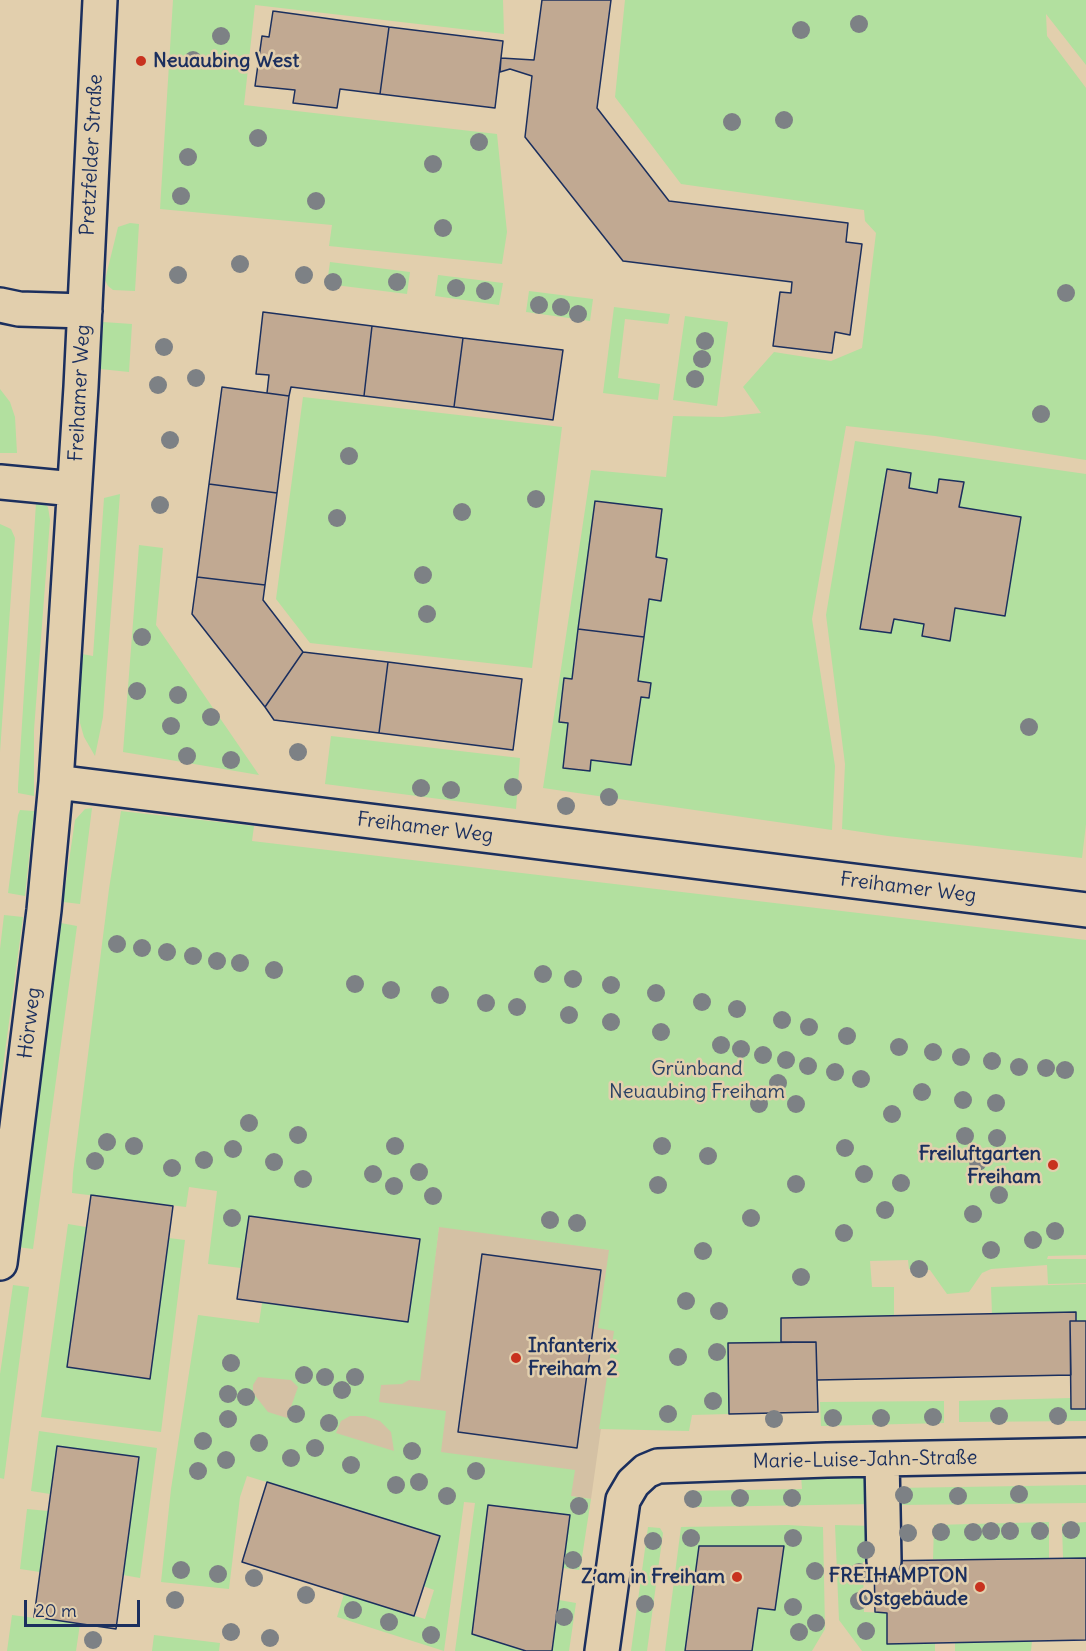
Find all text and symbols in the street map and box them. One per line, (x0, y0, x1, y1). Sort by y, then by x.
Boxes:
place label: Neuaubing West (153, 49, 299, 73)
marker: Neuaubing West (134, 54, 148, 68)
street label: Pretzfelder Straße (76, 74, 108, 236)
street label: Freihamer Weg (64, 324, 96, 462)
street label: Freihamer Weg (356, 808, 494, 848)
street label: Freihamer Weg (839, 868, 977, 908)
street label: Hörweg (14, 986, 46, 1060)
park label: Grünband Neuaubing Freiham (609, 1057, 785, 1104)
place label: Freiluftgarten Freiham (919, 1142, 1041, 1189)
marker: Freiluftgarten Freiham (1046, 1158, 1060, 1172)
place label: Infanterix Freiham 2 (528, 1334, 618, 1381)
marker: Infanterix Freiham 2 (509, 1351, 523, 1365)
street label: Marie-Luise-Jahn-Straße (752, 1446, 978, 1474)
place label: FREIHAMPTON Ostgebäude (829, 1564, 968, 1611)
place label: Z’am in Freiham (581, 1565, 725, 1589)
marker: Z’am in Freiham (730, 1570, 744, 1584)
marker: FREIHAMPTON Ostgebäude (973, 1580, 987, 1594)
scale bar (27, 1588, 142, 1626)
text: 20 m (35, 1599, 77, 1622)

